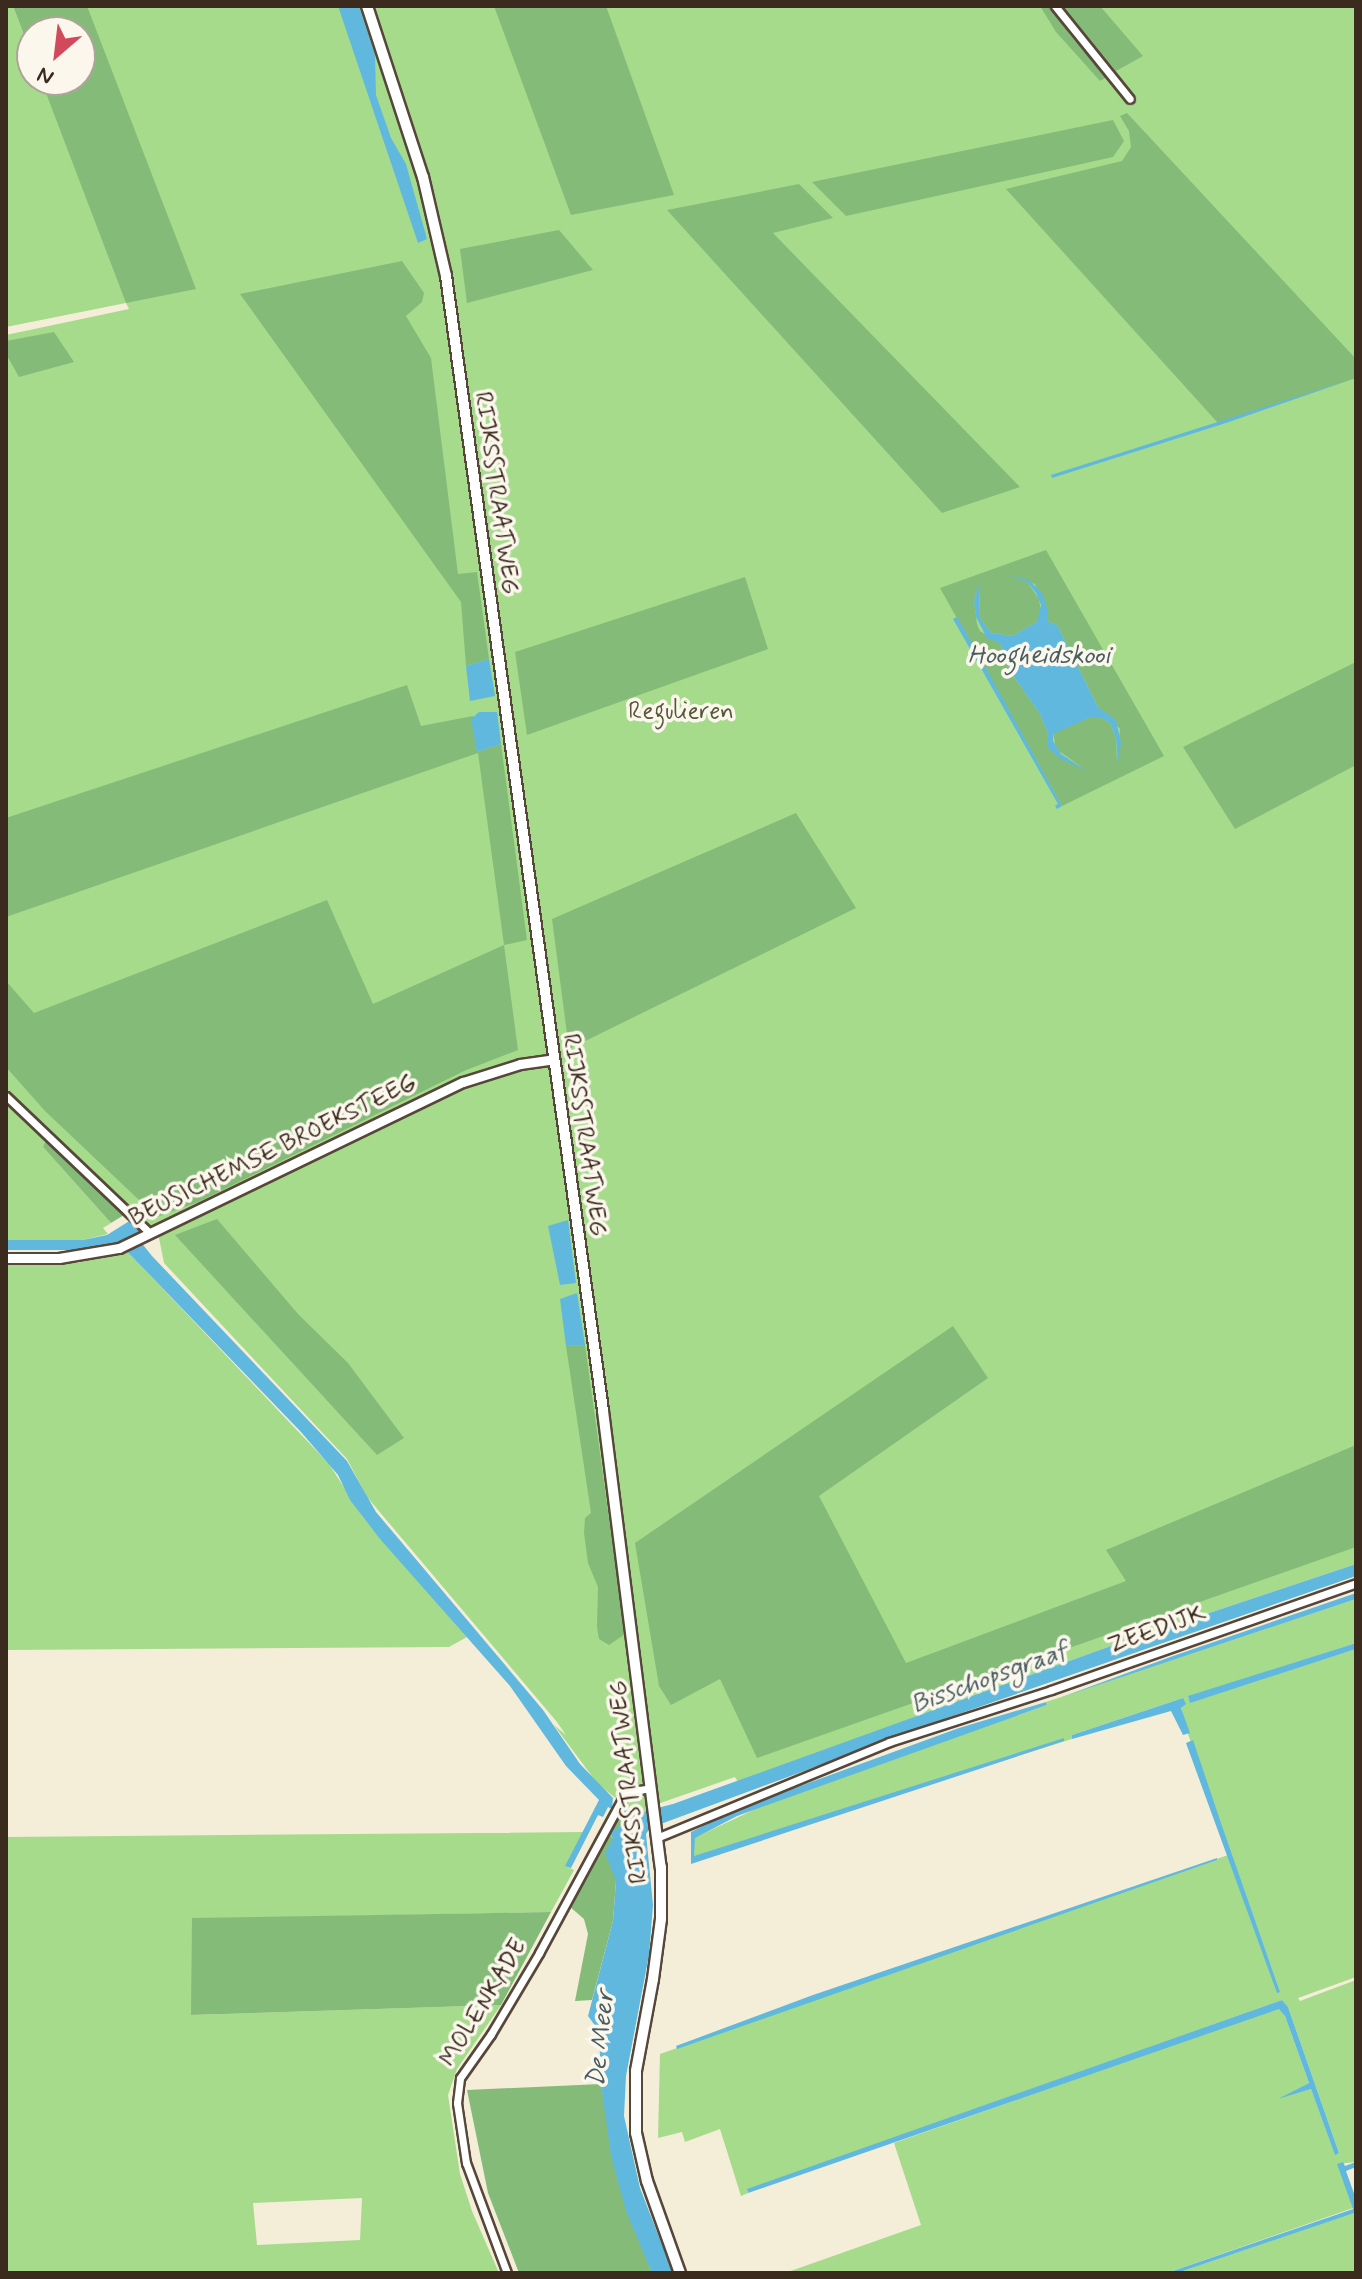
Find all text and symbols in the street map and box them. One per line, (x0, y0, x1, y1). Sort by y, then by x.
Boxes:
north arrow (16, 16, 96, 96)
text: N (33, 60, 59, 91)
street label: RIJKSSTRAATWEG (468, 390, 524, 596)
water label: Hoogheidskooi (968, 641, 1110, 673)
park label: Regulieren (628, 698, 734, 726)
street label: RIJKSSTRAATWEG (556, 1032, 612, 1238)
street label: BEUSICHEMSE BROEKSTEEG (124, 1068, 422, 1234)
street label: ZEEDIJK (1104, 1599, 1210, 1661)
water label: Bisschopsgraaf (907, 1636, 1073, 1722)
street label: RIJKSSTRAATWEG (604, 1679, 654, 1885)
street label: MOLENKADE (434, 1934, 534, 2072)
water label: De Meer (582, 1990, 622, 2088)

